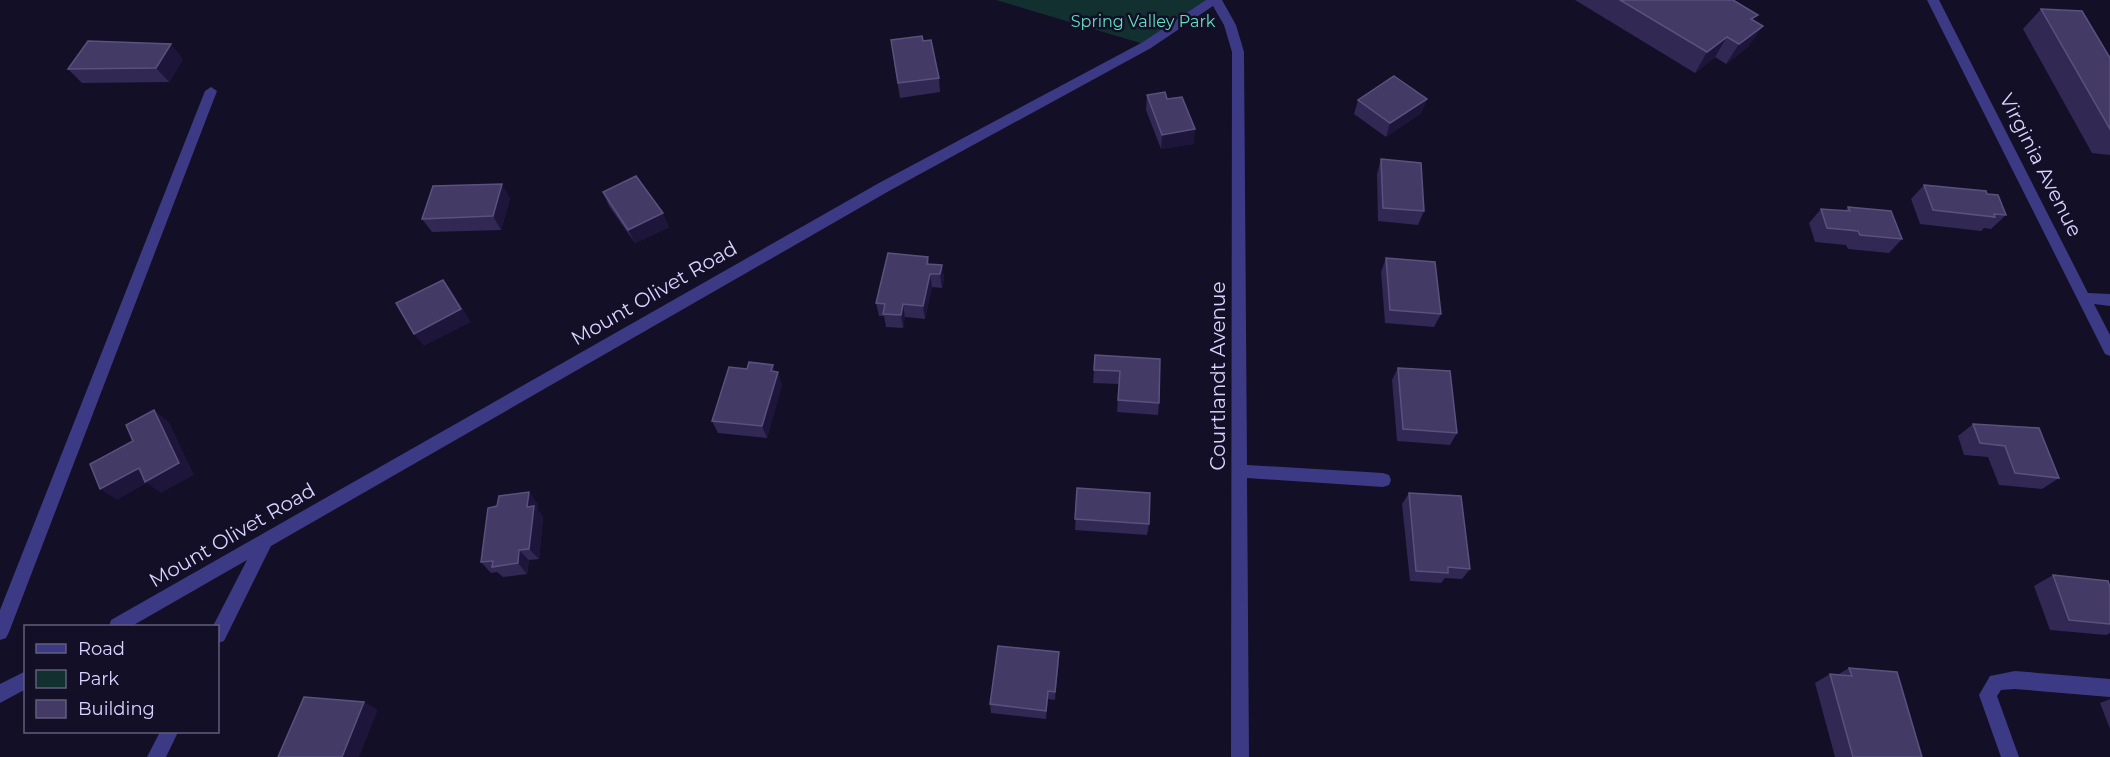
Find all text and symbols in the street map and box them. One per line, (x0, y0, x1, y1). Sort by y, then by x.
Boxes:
park label: Spring Valley Park (1071, 12, 1216, 31)
street label: Virginia Avenue (1995, 89, 2087, 241)
street label: Mount Olivet Road (567, 236, 741, 350)
street label: Courtlandt Avenue (1206, 281, 1230, 471)
street label: Mount Olivet Road (145, 478, 319, 592)
legend (24, 625, 219, 733)
text: Road (78, 638, 125, 660)
text: Park (78, 668, 119, 690)
text: Building (78, 698, 155, 720)

